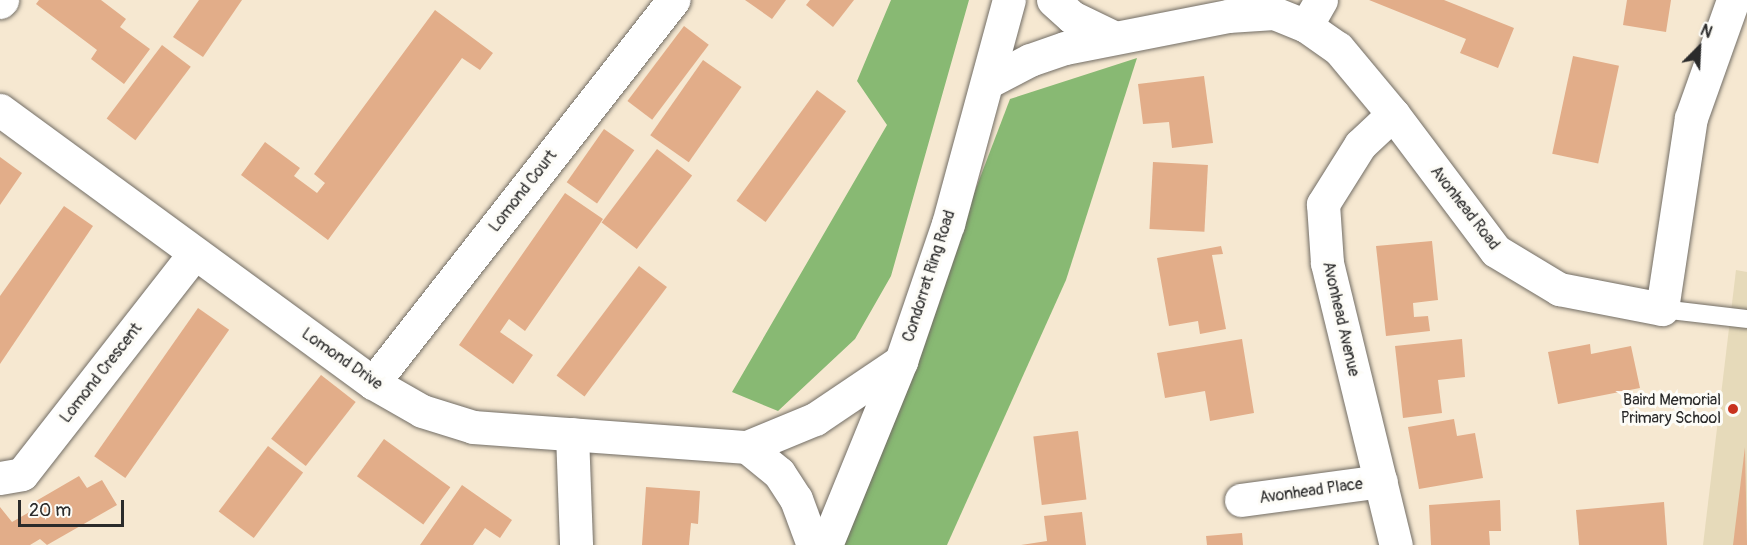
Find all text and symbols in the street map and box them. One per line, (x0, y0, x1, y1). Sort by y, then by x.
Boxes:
north arrow (1669, 18, 1729, 78)
text: N (1697, 20, 1715, 43)
street label: Lomond Court (485, 146, 561, 236)
street label: Avonhead Road (1426, 162, 1504, 254)
street label: Condorrat Ring Road (899, 208, 959, 344)
street label: Avonhead Avenue (1318, 260, 1364, 378)
street label: Lomond Crescent (56, 319, 146, 427)
street label: Lomond Drive (298, 324, 386, 394)
place label: Baird Memorial Primary School (1621, 390, 1721, 428)
marker: Baird Memorial Primary School (1726, 402, 1740, 416)
street label: Avonhead Place (1258, 474, 1364, 508)
scale bar (21, 488, 128, 526)
text: 20 m (29, 499, 71, 522)

